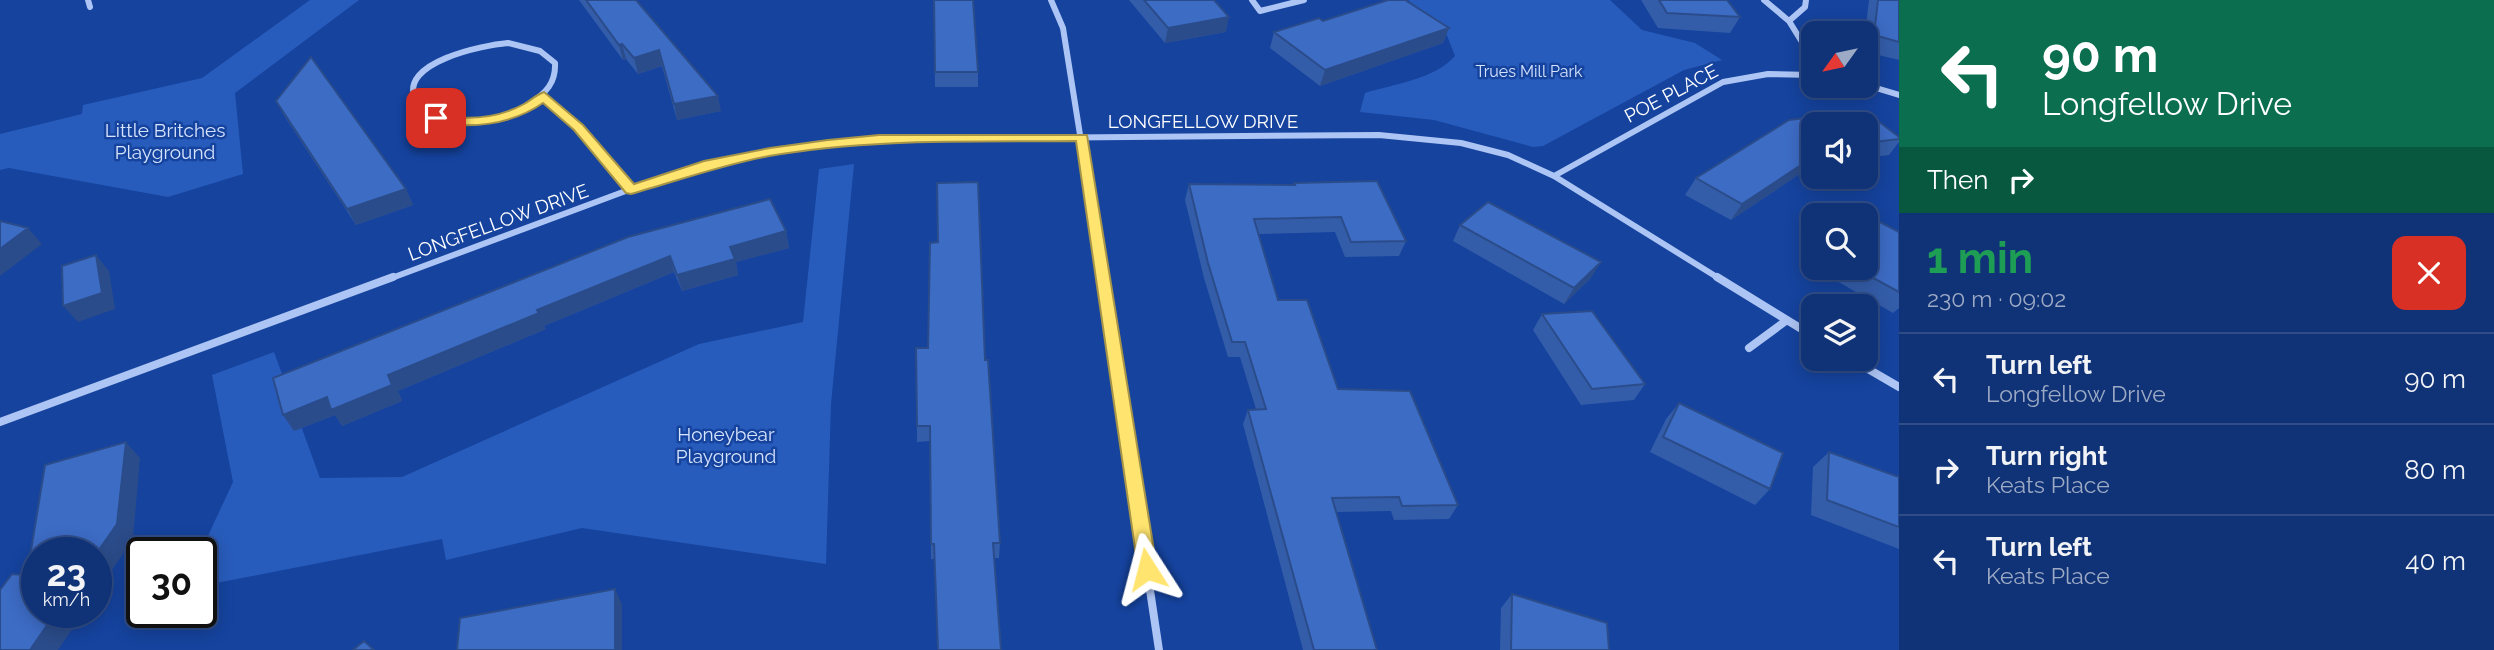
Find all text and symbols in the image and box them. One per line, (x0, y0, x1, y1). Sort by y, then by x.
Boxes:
north arrow (1801, 21, 1878, 98)
map controls (1801, 21, 1878, 371)
text: 90 m (2042, 26, 2158, 83)
icon: left (1927, 28, 2018, 119)
street label: POE PLACE (1621, 59, 1721, 127)
park label: Trues Mill Park (1475, 62, 1583, 81)
text: Longfellow Drive (2042, 85, 2292, 122)
pin (406, 88, 466, 148)
icon: arrive (417, 99, 455, 137)
street label: LONGFELLOW DRIVE (1108, 110, 1298, 132)
button: sound (1801, 112, 1878, 189)
park label: Little Britches Playground (105, 119, 225, 163)
icon: right (2002, 161, 2040, 199)
text: Then (1927, 165, 1988, 195)
street label: LONGFELLOW DRIVE (405, 179, 591, 265)
button: search (1801, 203, 1878, 280)
text: 1 min (1927, 234, 2033, 283)
button: close (2392, 236, 2466, 310)
text: 230 m · 09:02 (1927, 285, 2066, 312)
button: layers (1801, 294, 1878, 371)
text: Turn left (1986, 350, 2092, 380)
icon: left (1927, 360, 1965, 398)
text: 90 m (2404, 364, 2466, 394)
text: Longfellow Drive (1986, 380, 2166, 407)
park label: Honeybear Playground (676, 423, 776, 467)
text: Turn right (1986, 441, 2107, 471)
icon: right (1927, 451, 1965, 489)
text: 80 m (2404, 455, 2466, 485)
text: Keats Place (1986, 471, 2110, 498)
position arrow (1110, 532, 1184, 606)
text: Turn left (1986, 532, 2092, 562)
speed limit sign: 30 (126, 537, 217, 628)
icon: left (1927, 542, 1965, 580)
text: 40 m (2405, 546, 2466, 576)
text: 23 (47, 553, 86, 594)
text: Keats Place (1986, 562, 2110, 589)
text: km/h (43, 589, 90, 610)

